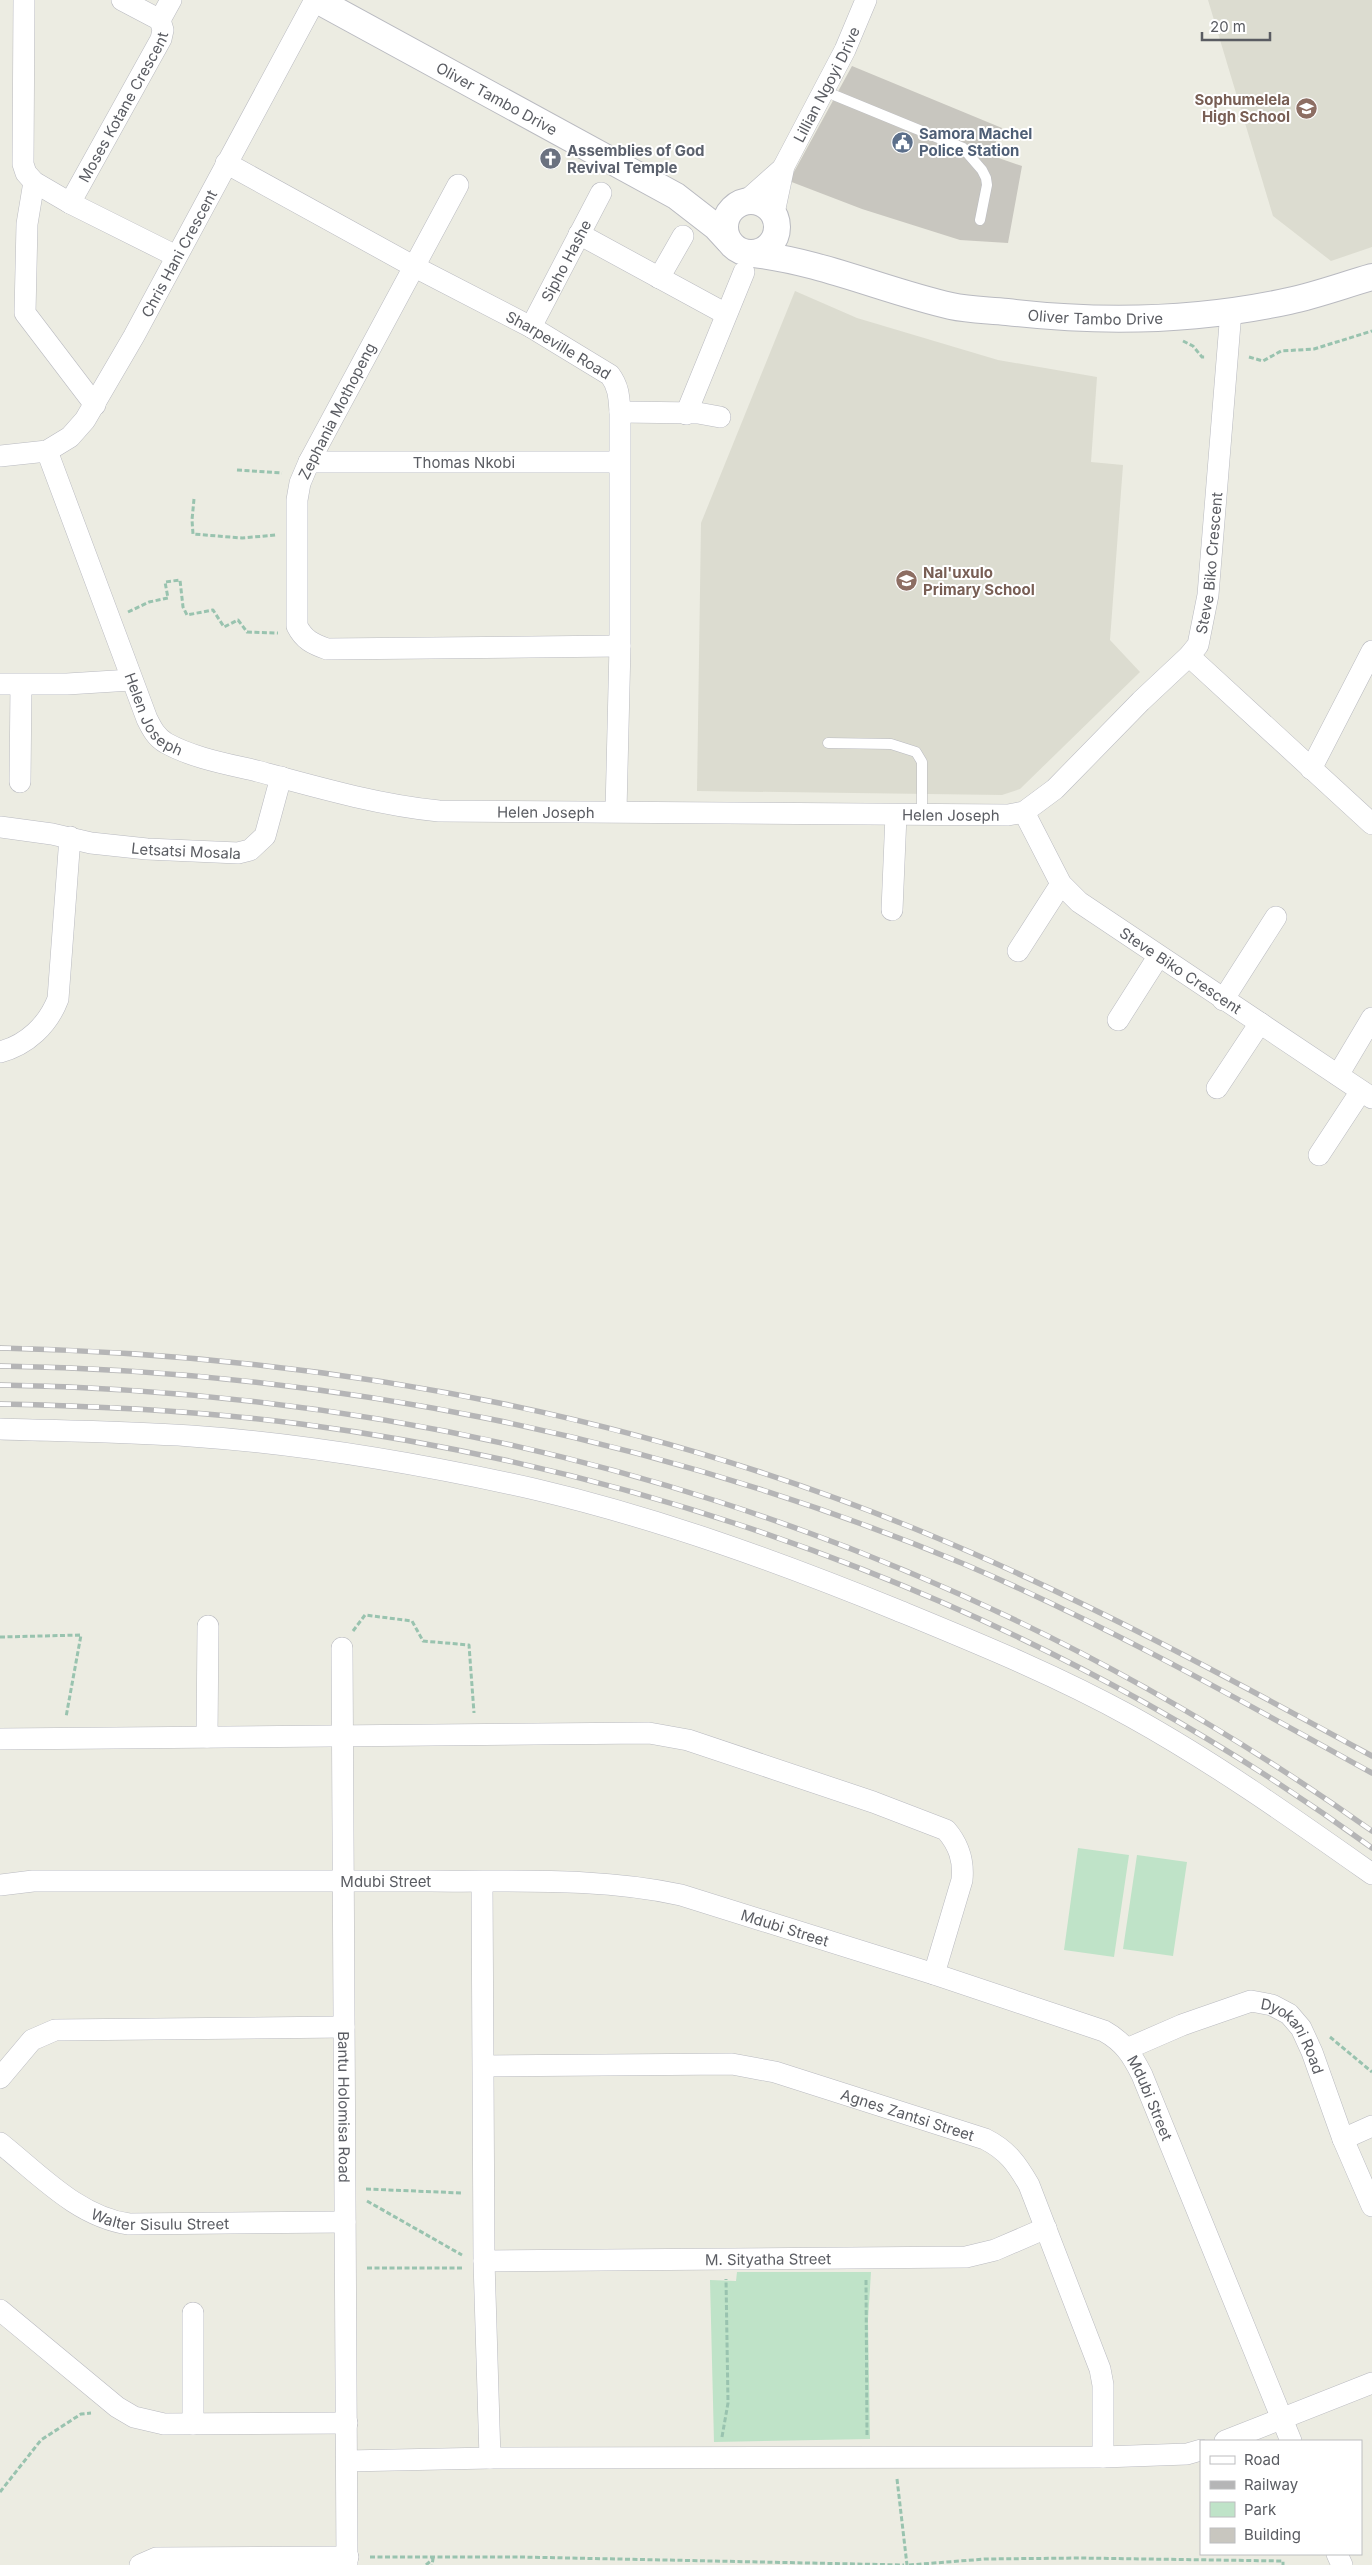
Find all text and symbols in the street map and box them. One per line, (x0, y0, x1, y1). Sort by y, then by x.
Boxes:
scale bar (1202, 10, 1270, 42)
text: 20 m (1210, 17, 1246, 36)
street label: Lillian Ngoyi Drive (789, 24, 863, 145)
street label: Moses Kotane Crescent (74, 30, 172, 185)
street label: Oliver Tambo Drive (433, 57, 561, 139)
place label: Sophumelela High School (1194, 90, 1290, 126)
school or university icon: Sophumelela High School (1294, 96, 1318, 120)
place label: Samora Machel Police Station (919, 124, 1032, 160)
public building icon: Samora Machel Police Station (891, 130, 915, 154)
place label: Assemblies of God Revival Temple (567, 141, 705, 177)
church icon: Assemblies of God Revival Temple (539, 147, 563, 171)
street label: Chris Hani Crescent (136, 186, 221, 320)
street label: Sipho Hashe (537, 216, 595, 305)
street label: Oliver Tambo Drive (1027, 305, 1164, 328)
street label: Sharpeville Road (503, 306, 615, 383)
street label: Zephania Mothopeng (294, 339, 380, 483)
street label: Thomas Nkobi (413, 453, 515, 472)
street label: Steve Biko Crescent (1191, 491, 1226, 636)
place label: Nal'uxulo Primary School (923, 563, 1035, 599)
school or university icon: Nal'uxulo Primary School (895, 569, 919, 593)
street label: Helen Joseph (121, 670, 186, 759)
street label: Helen Joseph (497, 802, 595, 822)
street label: Helen Joseph (902, 805, 1000, 824)
street label: Letsatsi Mosala (130, 838, 241, 863)
street label: Steve Biko Crescent (1116, 923, 1246, 1018)
street label: Mdubi Street (340, 1872, 431, 1891)
street label: Mdubi Street (739, 1905, 831, 1950)
street label: Dyokani Road (1259, 1994, 1329, 2076)
street label: Bantu Holomisa Road (335, 2031, 354, 2183)
street label: Mdubi Street (1124, 2052, 1177, 2143)
street label: Agnes Zantsi Street (839, 2084, 977, 2145)
street label: Walter Sisulu Street (88, 2204, 229, 2234)
street label: M. Sityatha Street (705, 2249, 831, 2269)
legend (1200, 2440, 1362, 2555)
text: Road (1244, 2450, 1280, 2469)
text: Railway (1244, 2475, 1299, 2494)
text: Park (1244, 2500, 1277, 2519)
text: Building (1244, 2525, 1301, 2544)

